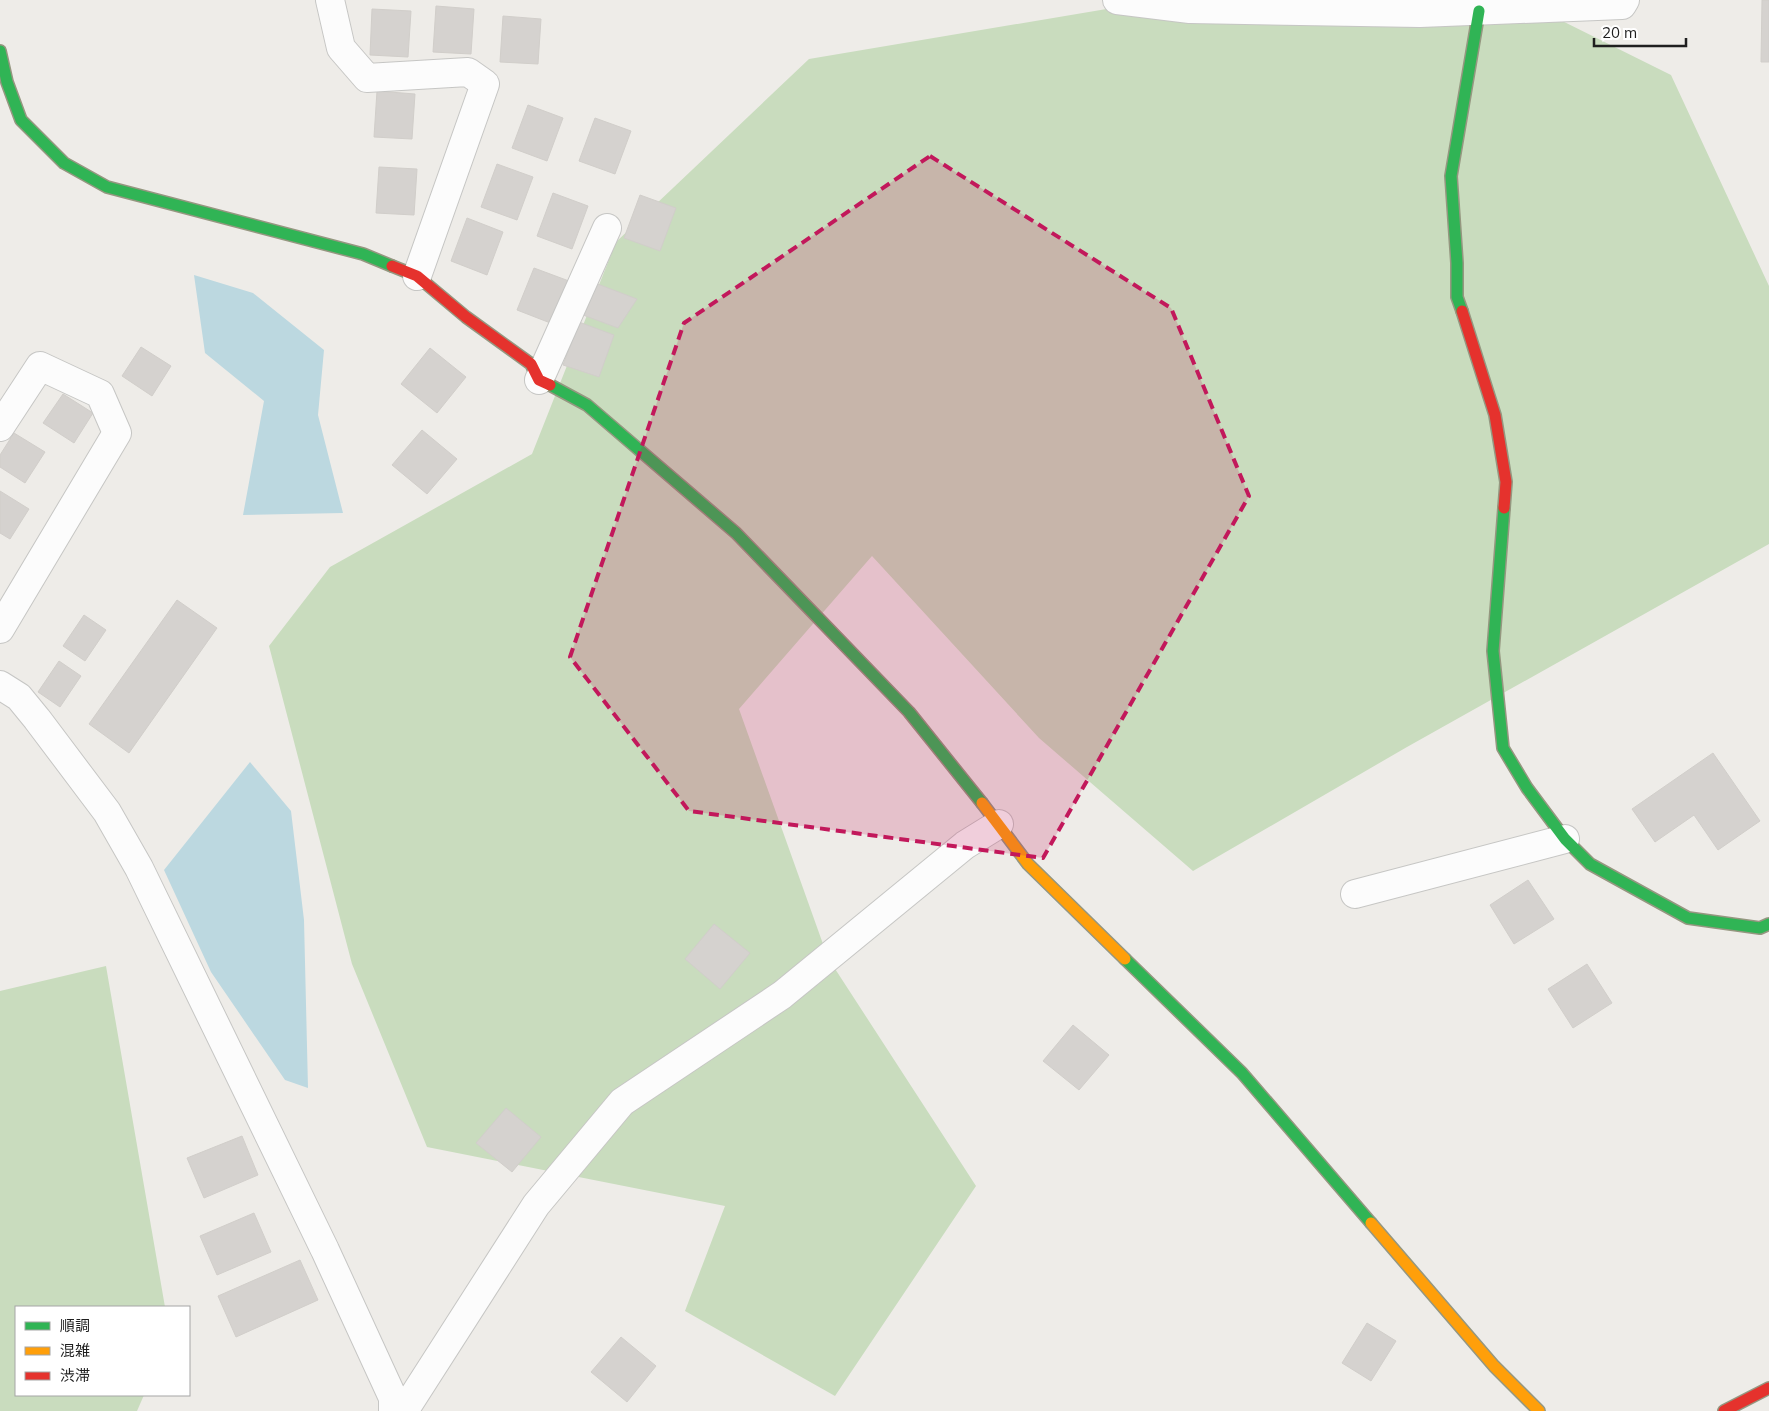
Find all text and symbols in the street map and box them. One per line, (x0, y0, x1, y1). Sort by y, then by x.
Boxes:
scale bar (1594, 15, 1686, 47)
text: 20 m (1602, 23, 1637, 42)
legend (15, 1306, 190, 1396)
text: 順調 (60, 1316, 90, 1335)
text: 混雑 (60, 1341, 90, 1360)
text: 渋滞 (60, 1366, 90, 1385)

